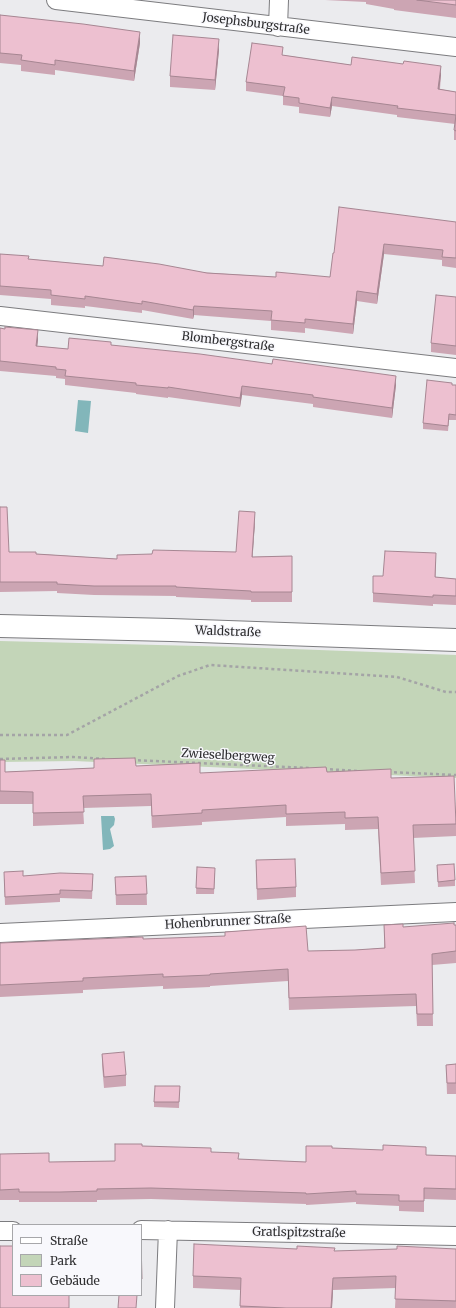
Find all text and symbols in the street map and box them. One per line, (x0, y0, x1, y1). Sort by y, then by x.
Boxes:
street label: Josephsburgstraße (202, 10, 310, 38)
street label: Blombergstraße (181, 329, 275, 355)
street label: Waldstraße (195, 624, 261, 640)
street label: Zwieselbergweg (181, 746, 275, 766)
street label: Hohenbrunner Straße (164, 912, 292, 932)
legend (12, 1224, 142, 1296)
street label: Gratlspitzstraße (252, 1225, 346, 1241)
text: Straße (50, 1233, 88, 1248)
text: Park (50, 1253, 77, 1268)
text: Gebäude (50, 1273, 100, 1288)

